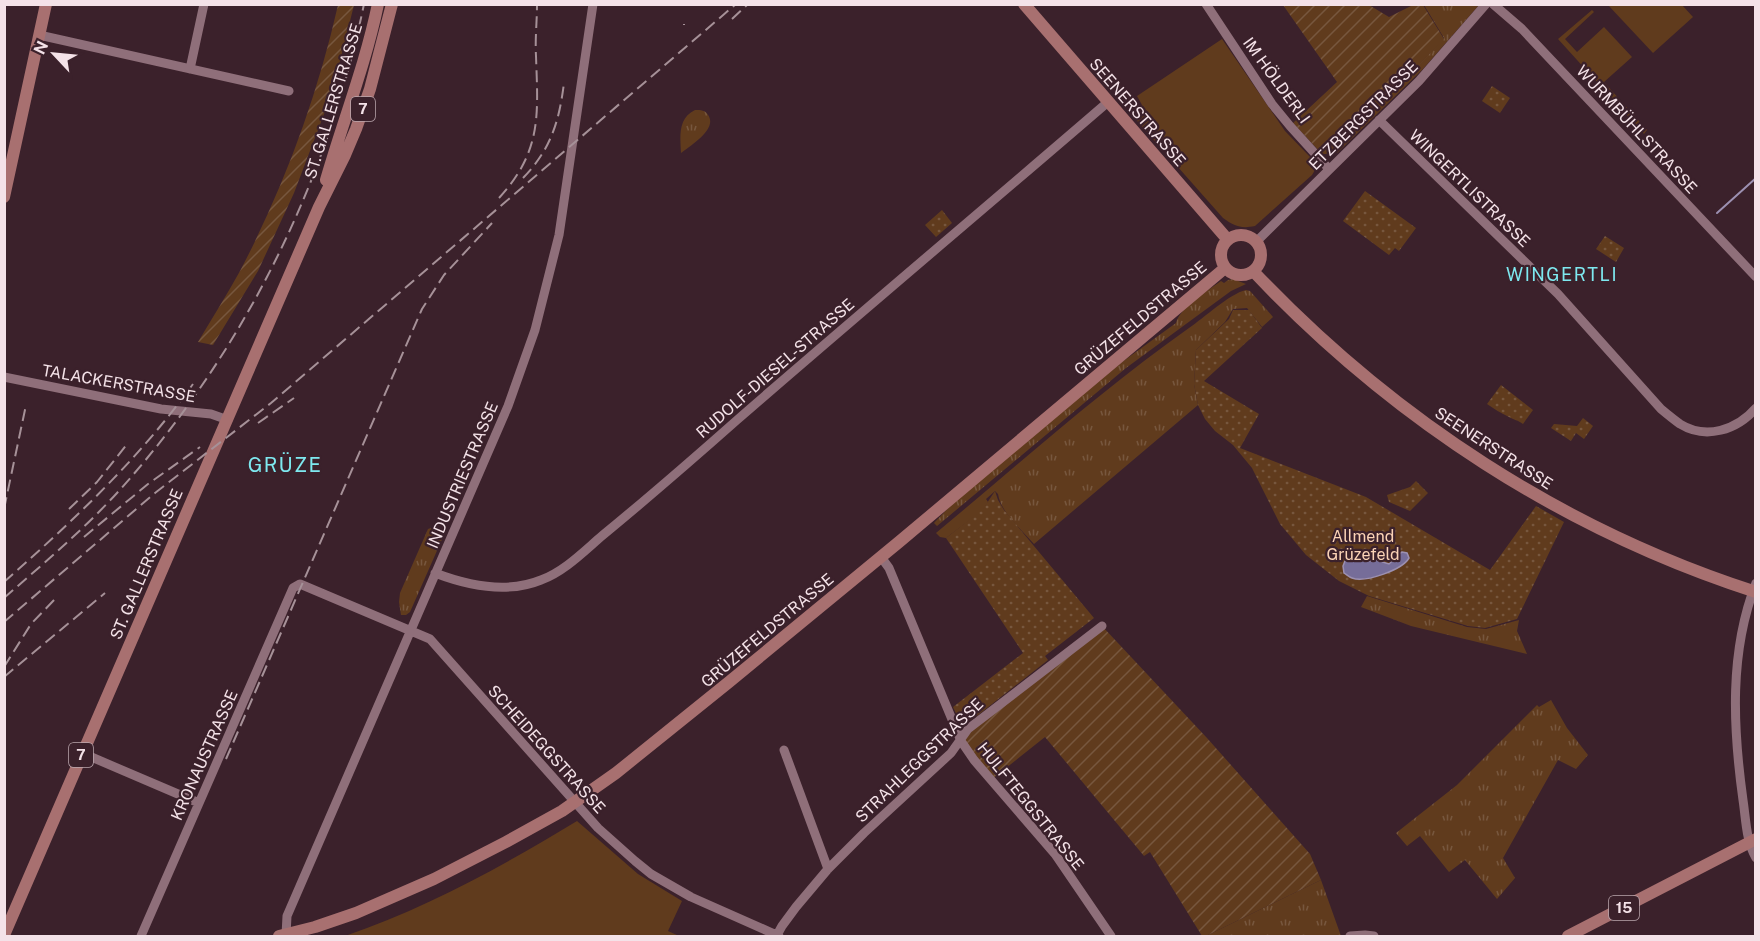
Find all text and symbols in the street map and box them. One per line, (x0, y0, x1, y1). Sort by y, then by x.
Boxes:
street label: ST. GALLERSTRASSE (301, 21, 366, 181)
north arrow (24, 24, 84, 84)
street label: IM HÖLDERLI (1239, 33, 1315, 127)
text: N (30, 38, 52, 57)
street label: SEENERSTRASSE (1086, 55, 1190, 170)
street label: ETZBERGSTRASSE (1305, 57, 1422, 174)
street label: WURMBÜHLSTRASSE (1572, 61, 1702, 197)
road number: 7 (351, 97, 375, 121)
street label: WINGERTLISTRASSE (1405, 126, 1534, 251)
street label: GRÜZEFELDSTRASSE (1070, 257, 1210, 379)
district label: WINGERTLI (1506, 264, 1618, 285)
street label: RUDOLF-DIESEL-STRASSE (692, 295, 858, 442)
street label: TALACKERSTRASSE (41, 361, 197, 406)
street label: INDUSTRIESTRASSE (423, 399, 502, 551)
street label: SEENERSTRASSE (1431, 403, 1556, 494)
district label: GRÜZE (248, 452, 322, 477)
street label: ST. GALLERSTRASSE (106, 486, 187, 642)
park label: Allmend Grüzefeld (1327, 527, 1399, 564)
street label: GRÜZEFELDSTRASSE (697, 569, 837, 691)
street label: SCHEIDEGGSTRASSE (484, 681, 609, 817)
street label: KRONAUSTRASSE (167, 687, 242, 823)
street label: STRAHLEGGSTRASSE (851, 694, 987, 826)
street label: HULFTEGGSTRASSE (973, 739, 1088, 874)
road number: 7 (69, 743, 93, 767)
road number: 15 (1609, 896, 1639, 920)

